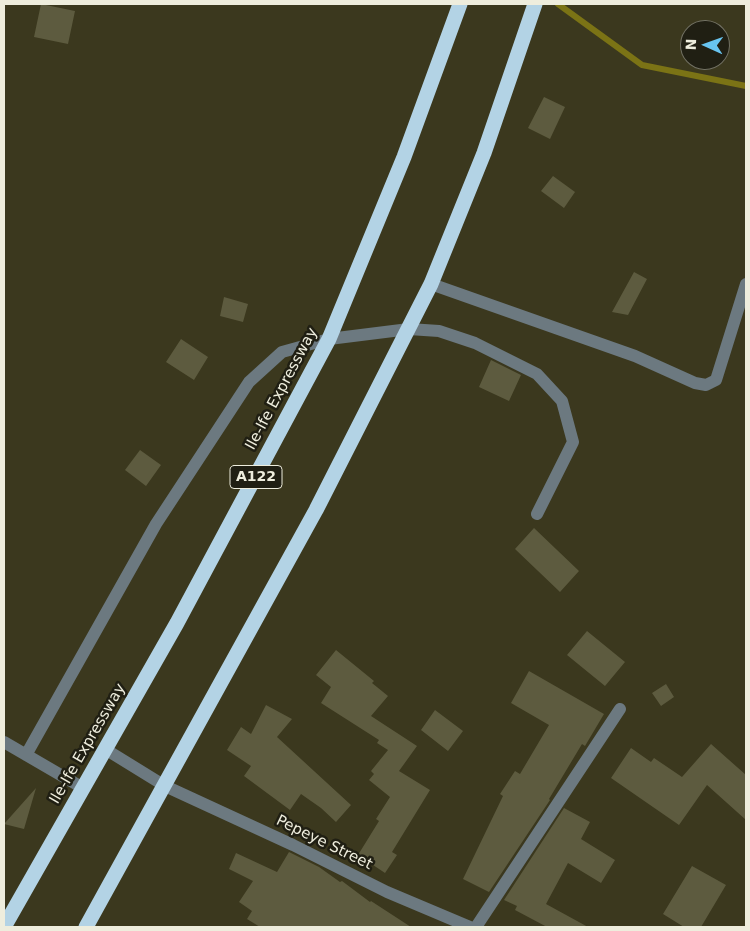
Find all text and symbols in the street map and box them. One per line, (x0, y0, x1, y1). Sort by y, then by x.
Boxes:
north arrow (680, 20, 730, 70)
text: N (683, 38, 699, 51)
street label: Ile-Ife Expressway (242, 325, 322, 453)
road number: A122 (230, 466, 282, 488)
street label: Ile-Ife Expressway (46, 681, 130, 807)
street label: Pepeye Street (273, 812, 375, 874)

